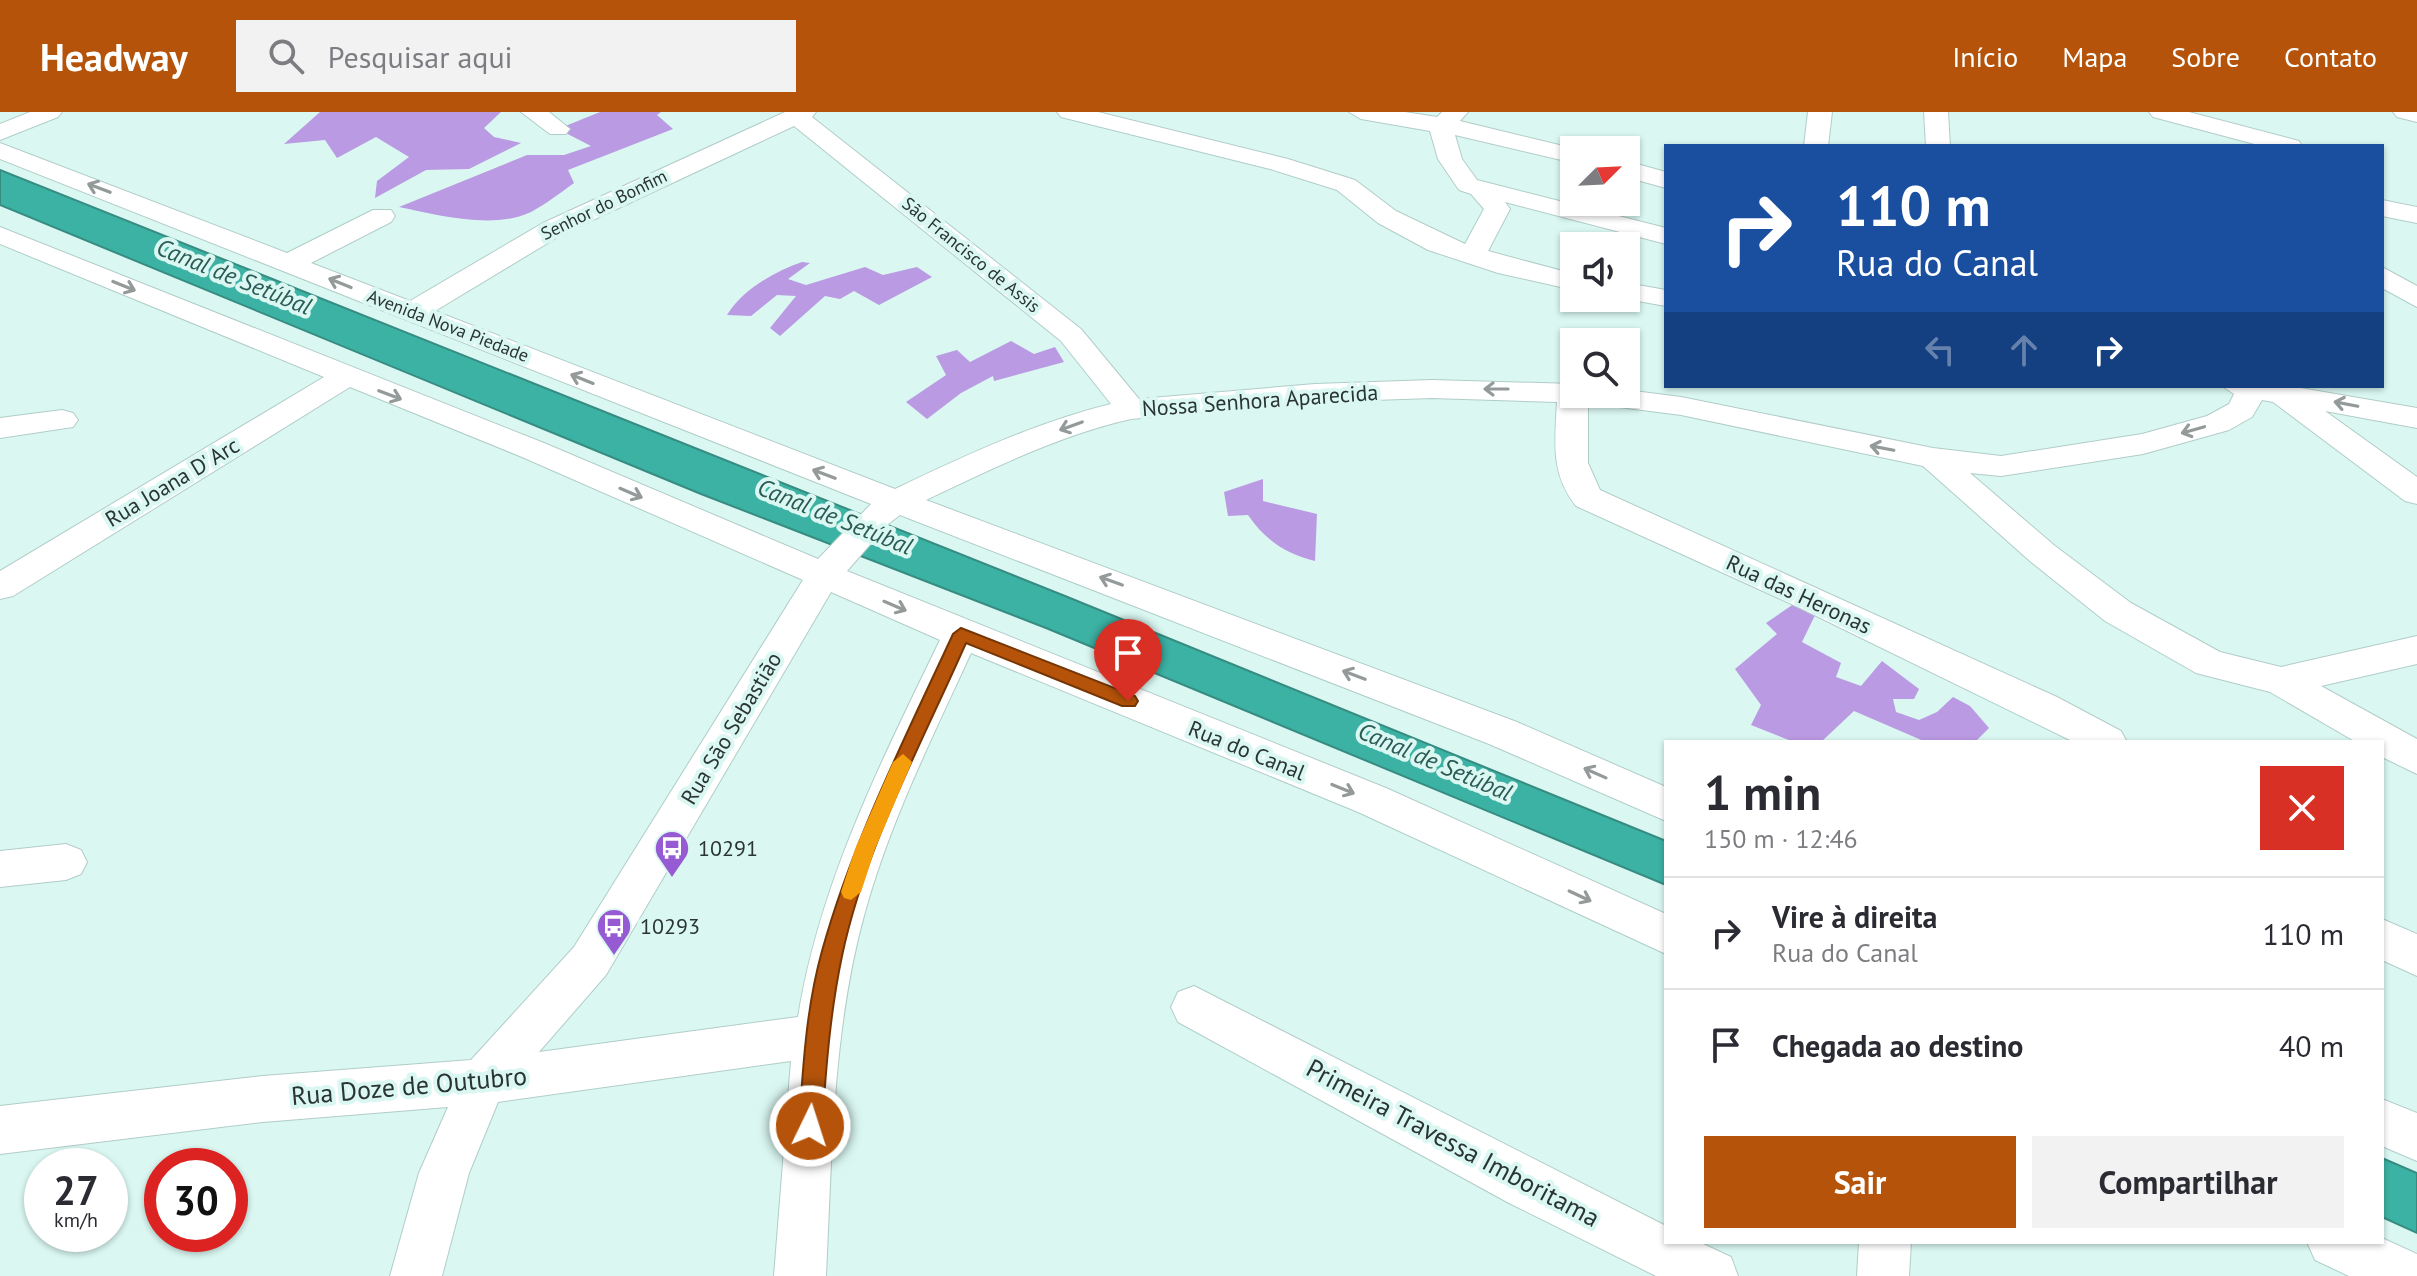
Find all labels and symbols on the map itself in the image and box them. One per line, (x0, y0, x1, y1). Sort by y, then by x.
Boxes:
north arrow (1560, 136, 1640, 216)
street label: Senhor do Bonfim (537, 164, 671, 245)
one-way arrow (87, 180, 112, 194)
street label: São Francisco de Assis (898, 192, 1045, 317)
water label: Canal de Setúbal (152, 231, 317, 322)
one-way arrow (328, 275, 353, 290)
one-way arrow (111, 279, 136, 294)
street label: Avenida Nova Piedade (364, 284, 532, 367)
one-way arrow (570, 371, 595, 385)
street label: Nossa Senhora Aparecida (1141, 378, 1379, 422)
one-way arrow (1483, 381, 1510, 397)
one-way arrow (377, 389, 402, 403)
one-way arrow (2334, 396, 2360, 411)
one-way arrow (1060, 420, 1084, 434)
one-way arrow (2180, 423, 2206, 438)
street label: Rua Joana D' Arc (100, 431, 244, 533)
one-way arrow (1869, 440, 1895, 455)
one-way arrow (812, 466, 837, 480)
water label: Canal de Setúbal (753, 471, 918, 562)
one-way arrow (618, 486, 643, 501)
street label: Rua das Heronas (1722, 548, 1876, 640)
one-way arrow (1099, 573, 1124, 587)
one-way arrow (882, 599, 907, 614)
pin (1094, 619, 1162, 701)
street label: Rua São Sebastião (675, 647, 787, 809)
one-way arrow (1342, 667, 1367, 681)
street label: Rua do Canal (1185, 714, 1310, 786)
water label: Canal de Setúbal (1353, 715, 1517, 808)
one-way arrow (1583, 765, 1607, 780)
one-way arrow (1330, 782, 1355, 797)
bus stop icon: 10291 (653, 829, 691, 879)
place label: 10291 (698, 834, 758, 862)
one-way arrow (1568, 889, 1592, 904)
bus stop icon: 10293 (595, 907, 633, 957)
place label: 10293 (640, 912, 700, 940)
street label: Primeira Travessa Imboritama (1301, 1051, 1606, 1234)
street label: Rua Doze de Outubro (290, 1059, 528, 1112)
position arrow (768, 1084, 852, 1168)
speed limit sign: 30 (144, 1148, 248, 1252)

